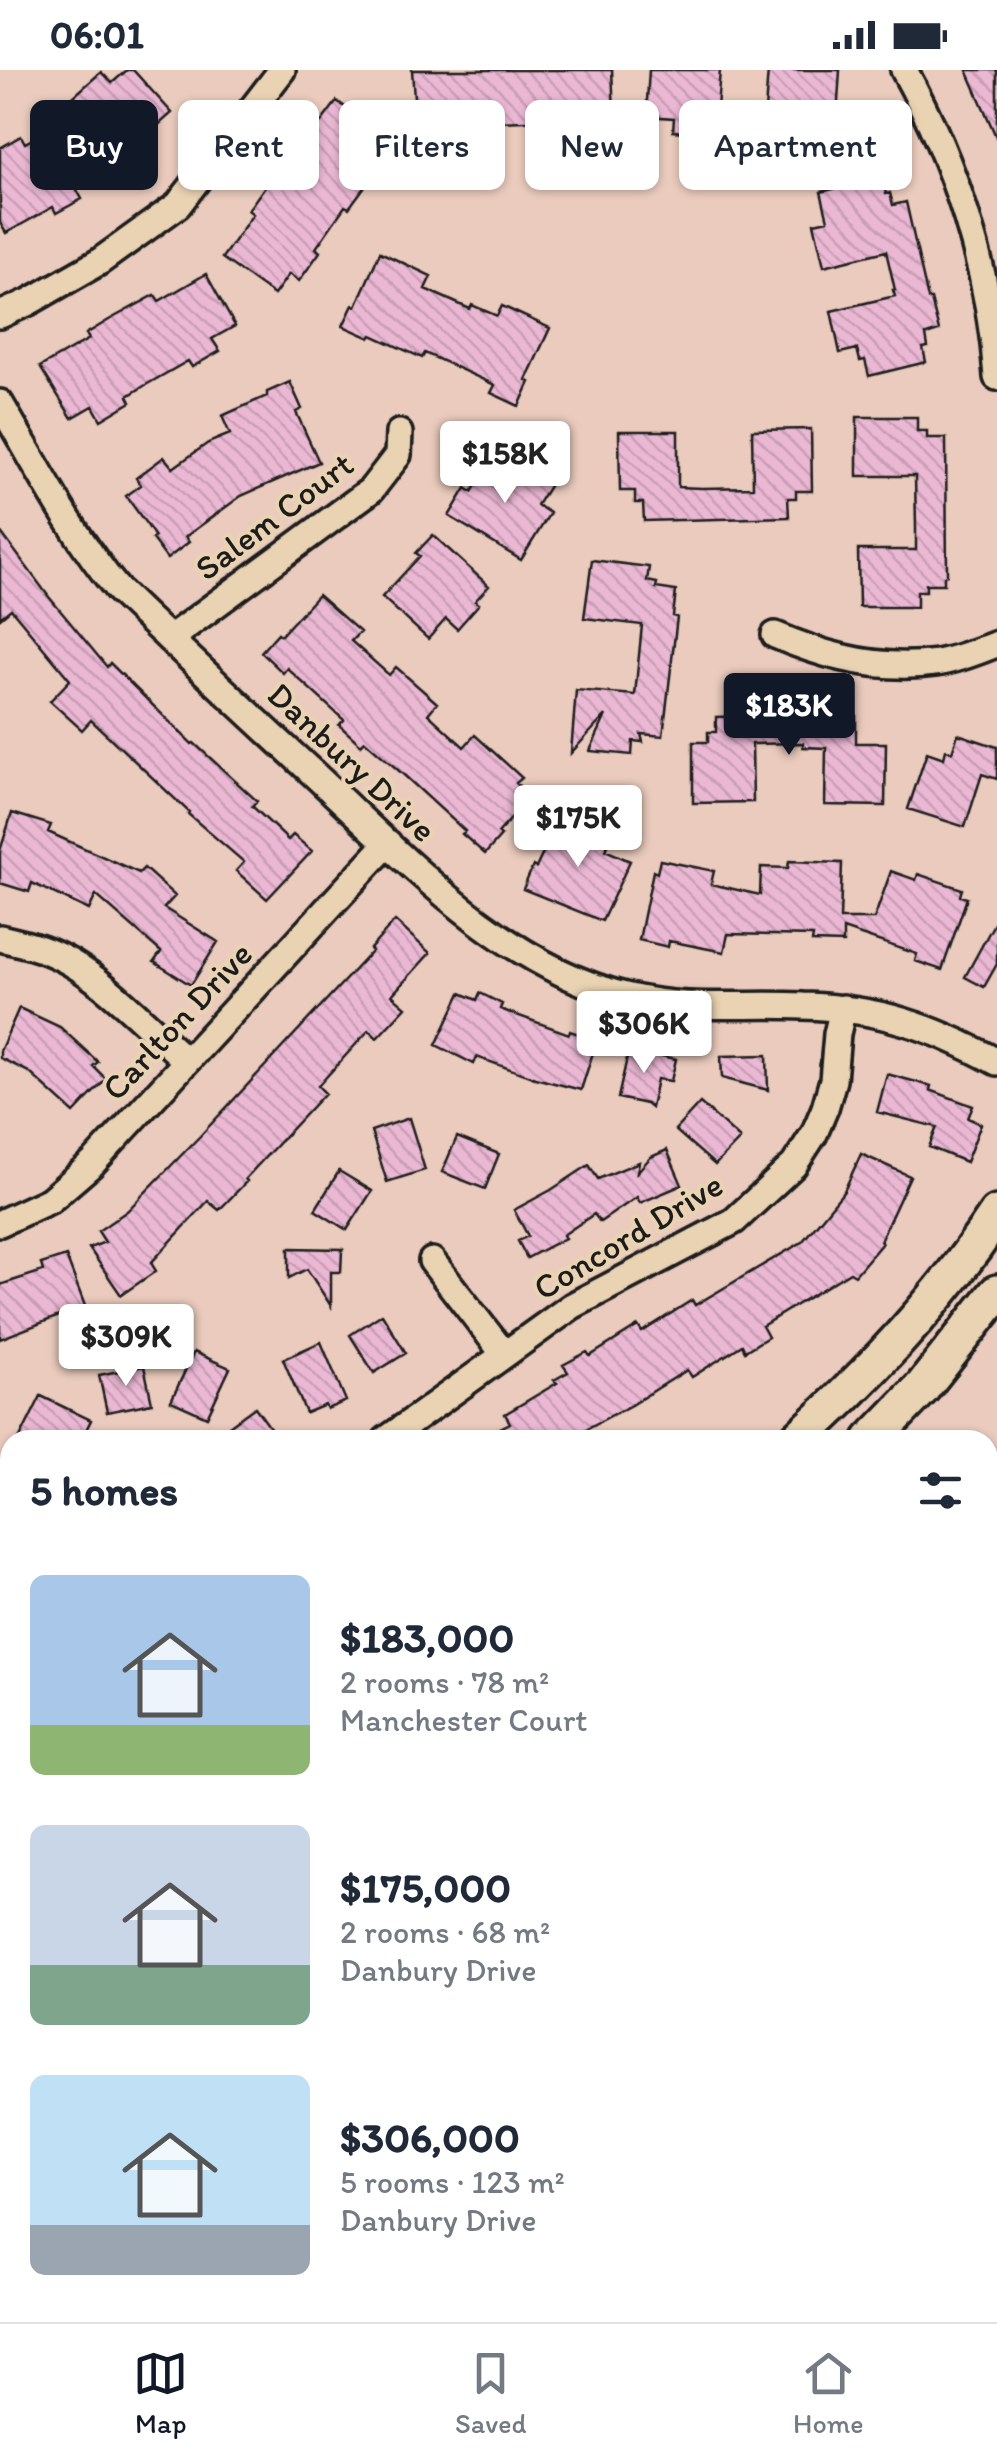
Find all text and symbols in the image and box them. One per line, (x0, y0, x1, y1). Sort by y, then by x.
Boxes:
text: 06:01 (50, 12, 144, 58)
chip: Buy (30, 100, 158, 190)
chip: Rent (178, 100, 319, 190)
chip: Filters (339, 100, 505, 190)
chip: New (525, 100, 659, 190)
chip: Apartment (679, 100, 912, 190)
pin: $158K (435, 421, 575, 506)
text: $158K (462, 434, 548, 472)
street label: Salem Court (187, 443, 361, 589)
street label: Danbury Drive (259, 673, 445, 851)
pin: $183K (719, 673, 859, 758)
text: $183K (746, 686, 832, 724)
pin: $175K (508, 785, 648, 870)
text: $175K (536, 798, 620, 836)
street label: Carlton Drive (93, 933, 261, 1109)
pin: $306K (574, 991, 714, 1076)
text: $306K (599, 1004, 689, 1042)
street label: Concord Drive (526, 1163, 730, 1309)
pin: $309K (56, 1304, 196, 1389)
text: $309K (81, 1317, 171, 1355)
icon: filters (913, 1463, 968, 1518)
text: 5 homes (30, 1465, 178, 1516)
text: $183,000 (340, 1612, 514, 1663)
icon: home (110, 1615, 230, 1735)
text: 2 rooms · 78 m² (340, 1663, 549, 1701)
text: Manchester Court (340, 1701, 587, 1739)
text: $175,000 (340, 1862, 511, 1913)
icon: home (110, 1865, 230, 1985)
text: 2 rooms · 68 m² (340, 1913, 550, 1951)
text: Danbury Drive (340, 1951, 536, 1989)
text: $306,000 (340, 2112, 520, 2163)
icon: home (110, 2115, 230, 2235)
text: 5 rooms · 123 m² (340, 2163, 565, 2201)
text: Danbury Drive (340, 2201, 536, 2239)
tab: Map (133, 2346, 188, 2440)
tab: Saved (455, 2346, 526, 2440)
tab: Home (793, 2346, 864, 2440)

